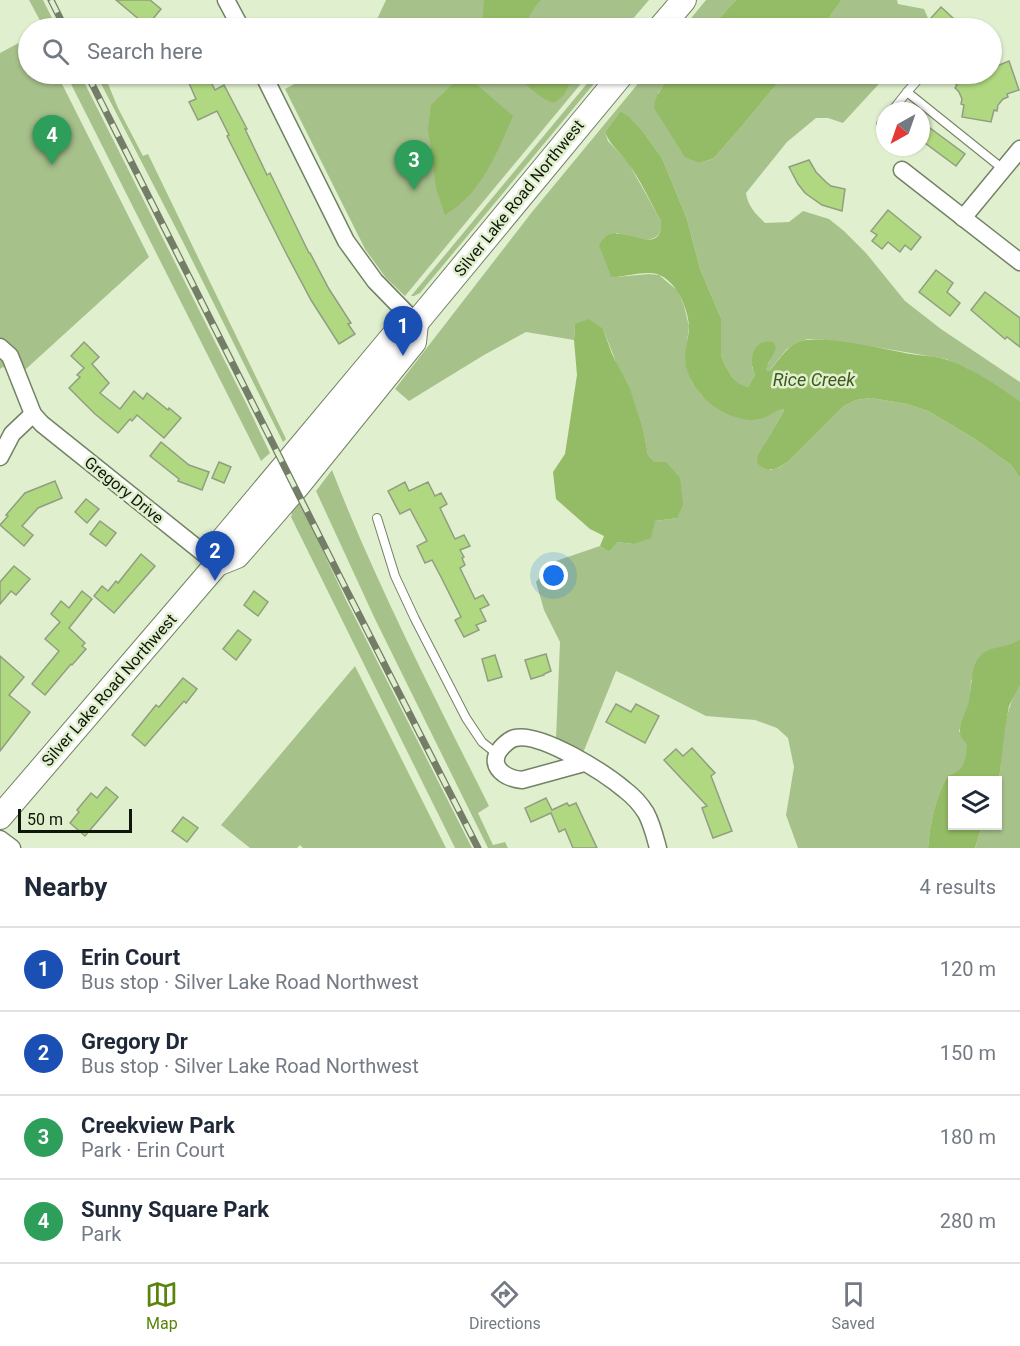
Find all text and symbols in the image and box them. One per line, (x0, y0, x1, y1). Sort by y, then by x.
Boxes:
search box (18, 18, 1002, 84)
icon: search (39, 35, 72, 68)
text: Search here (87, 39, 203, 64)
north arrow (876, 102, 930, 156)
pin: 4 (32, 116, 72, 165)
street label: Silver Lake Road Northwest (450, 116, 588, 280)
pin: 3 (394, 140, 434, 190)
pin: 1 (384, 306, 422, 356)
water label: Rice Creek (773, 369, 856, 390)
street label: Gregory Drive (81, 452, 167, 528)
pin: 2 (196, 532, 234, 581)
your location (539, 561, 568, 590)
street label: Silver Lake Road Northwest (38, 610, 180, 770)
map controls (948, 776, 1002, 830)
button: layers (948, 776, 1002, 830)
scale bar (18, 806, 132, 834)
text: 50 m (27, 810, 63, 829)
text: Nearby (24, 872, 107, 902)
text: 4 results (920, 875, 996, 899)
text: Erin Court (81, 945, 180, 970)
text: 1 (38, 957, 49, 981)
text: 120 m (940, 957, 996, 981)
text: Bus stop · Silver Lake Road Northwest (81, 970, 419, 994)
text: Gregory Dr (81, 1029, 188, 1054)
text: 2 (38, 1041, 49, 1065)
text: 150 m (940, 1041, 996, 1065)
text: Bus stop · Silver Lake Road Northwest (81, 1054, 419, 1078)
text: Creekview Park (81, 1113, 235, 1138)
text: 3 (38, 1125, 49, 1149)
text: 180 m (940, 1125, 996, 1149)
text: Park · Erin Court (81, 1138, 225, 1162)
text: Sunny Square Park (81, 1197, 269, 1222)
text: 4 (38, 1209, 49, 1233)
text: 280 m (940, 1209, 996, 1233)
text: Park (81, 1222, 121, 1246)
tab: Map (145, 1278, 178, 1333)
tab: Directions (469, 1278, 541, 1333)
tab: Saved (831, 1278, 875, 1333)

